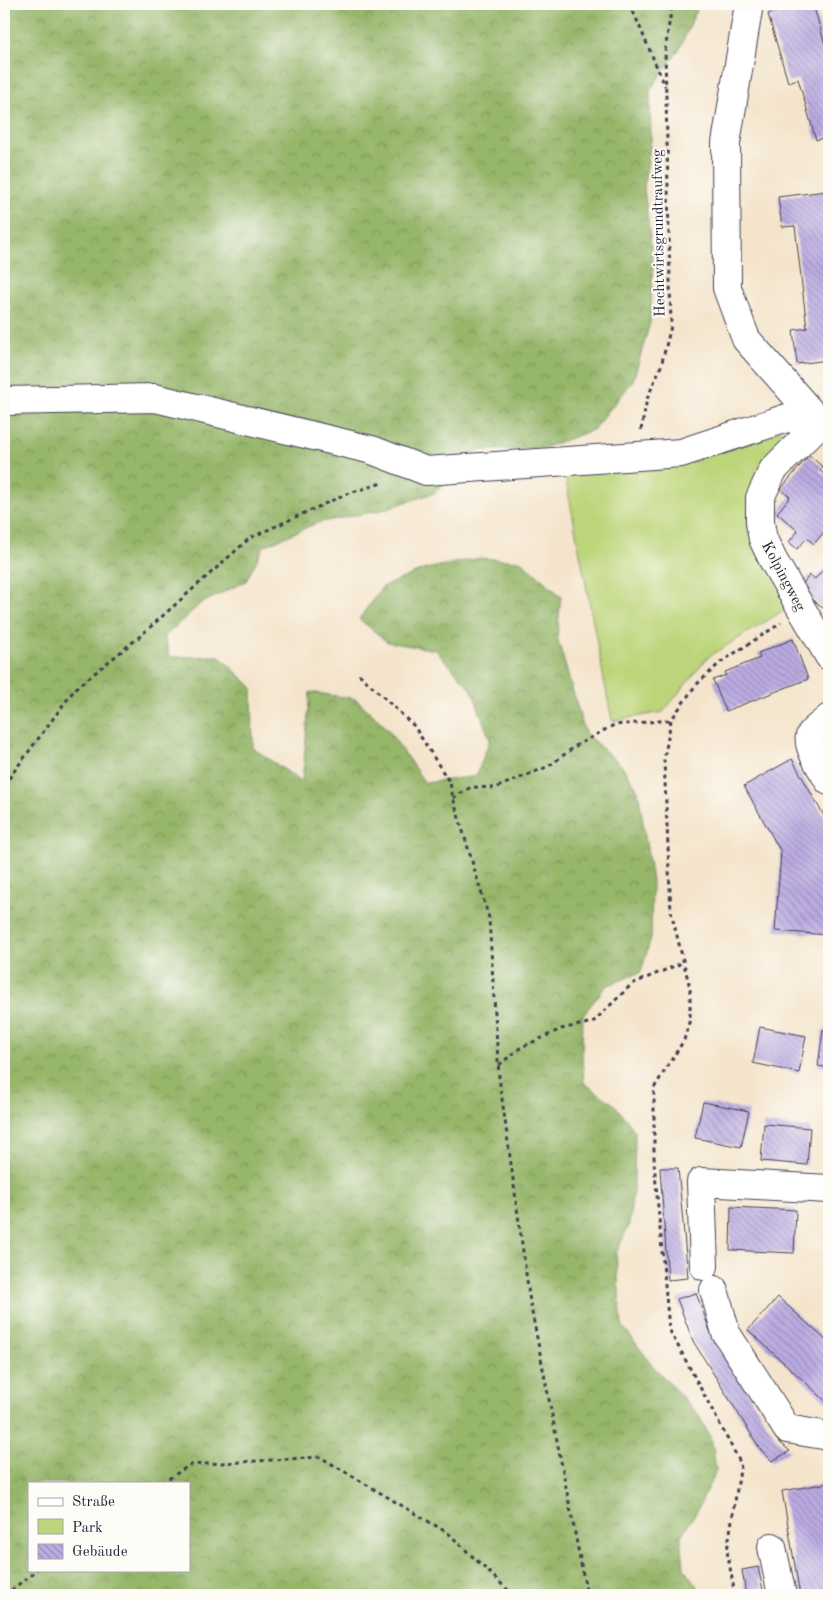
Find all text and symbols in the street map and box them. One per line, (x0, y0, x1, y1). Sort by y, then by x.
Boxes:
street label: Hechtwirtsgrundtraufweg (651, 149, 668, 317)
street label: Kolpingweg (758, 539, 807, 614)
legend (28, 1482, 190, 1572)
text: Straße (72, 1495, 115, 1510)
text: Park (72, 1521, 103, 1536)
text: Gebäude (72, 1545, 128, 1560)

